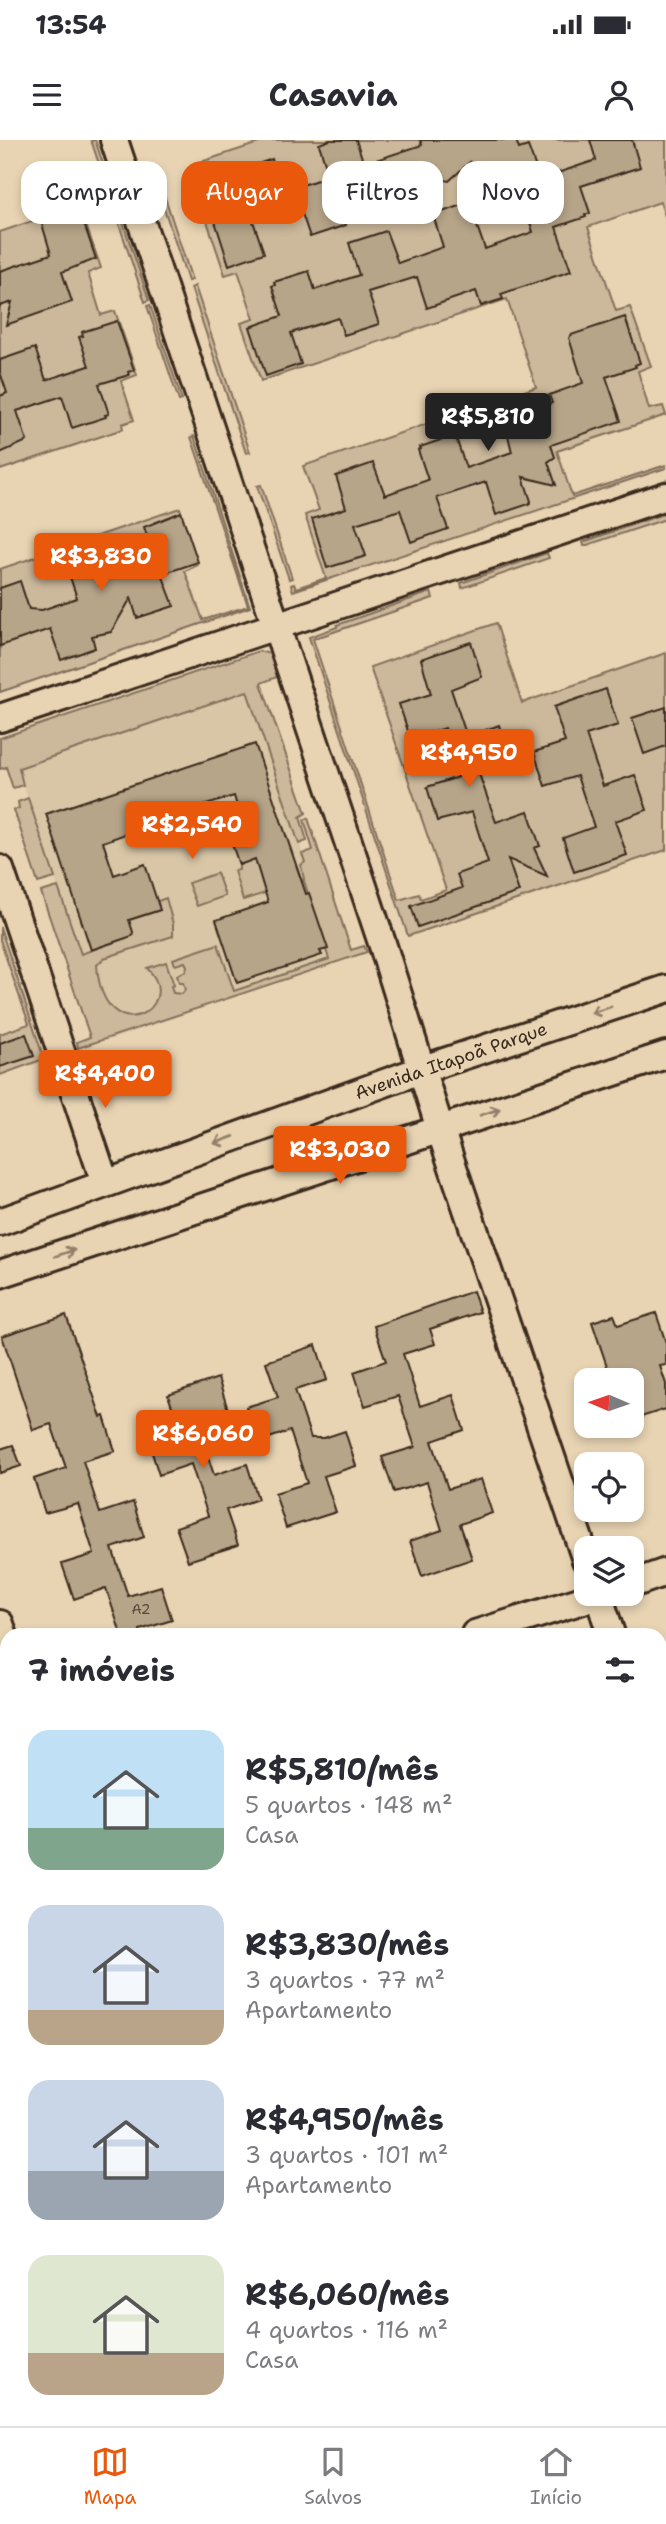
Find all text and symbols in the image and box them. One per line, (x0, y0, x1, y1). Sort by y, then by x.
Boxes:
text: 13:54 (35, 7, 106, 42)
text: Casavia (268, 73, 398, 116)
icon: menu (28, 76, 66, 114)
icon: person (600, 76, 638, 114)
chip: Comprar (21, 161, 167, 224)
chip: Alugar (181, 161, 308, 224)
chip: Filtros (322, 161, 443, 224)
chip: Novo (457, 161, 564, 224)
pin: R$5,810 (423, 394, 553, 453)
text: R$5,810 (441, 401, 535, 431)
pin: R$3,830 (36, 533, 166, 593)
text: R$3,830 (50, 541, 152, 571)
pin: R$4,950 (404, 730, 534, 789)
text: R$4,950 (420, 737, 518, 767)
pin: R$2,540 (127, 802, 257, 861)
text: R$2,540 (142, 809, 242, 839)
one-way arrow (590, 1005, 612, 1018)
street label: Avenida Itapoã Parque (352, 1017, 550, 1105)
pin: R$4,400 (40, 1051, 170, 1110)
text: R$4,400 (55, 1058, 155, 1088)
one-way arrow (479, 1105, 501, 1117)
pin: R$3,030 (275, 1126, 405, 1186)
text: R$3,030 (289, 1134, 391, 1164)
one-way arrow (213, 1135, 235, 1147)
one-way arrow (53, 1245, 75, 1258)
north arrow (574, 1368, 644, 1438)
map controls (574, 1368, 644, 1606)
pin: R$6,060 (138, 1410, 268, 1470)
text: R$6,060 (152, 1418, 254, 1448)
button: locate (574, 1452, 644, 1522)
button: layers (574, 1536, 644, 1606)
house number: A2 (131, 1600, 151, 1618)
text: 7 imóveis (28, 1650, 175, 1691)
icon: filters (601, 1651, 639, 1689)
text: R$5,810/mês (245, 1749, 439, 1790)
icon: home (84, 1758, 168, 1842)
text: 5 quartos · 148 m² (245, 1790, 453, 1820)
text: Casa (245, 1820, 298, 1850)
text: R$3,830/mês (245, 1924, 449, 1965)
icon: home (84, 1933, 168, 2017)
text: 3 quartos · 77 m² (245, 1965, 445, 1995)
text: Apartamento (245, 1995, 392, 2025)
text: R$4,950/mês (245, 2099, 444, 2140)
icon: home (84, 2108, 168, 2192)
text: 3 quartos · 101 m² (245, 2140, 448, 2170)
text: Apartamento (245, 2170, 392, 2200)
text: R$6,060/mês (245, 2274, 450, 2315)
icon: home (84, 2283, 168, 2367)
text: 4 quartos · 116 m² (245, 2315, 448, 2345)
text: Casa (245, 2345, 298, 2375)
tab: Mapa (84, 2443, 136, 2510)
tab: Salvos (304, 2443, 362, 2510)
tab: Início (530, 2443, 582, 2510)

